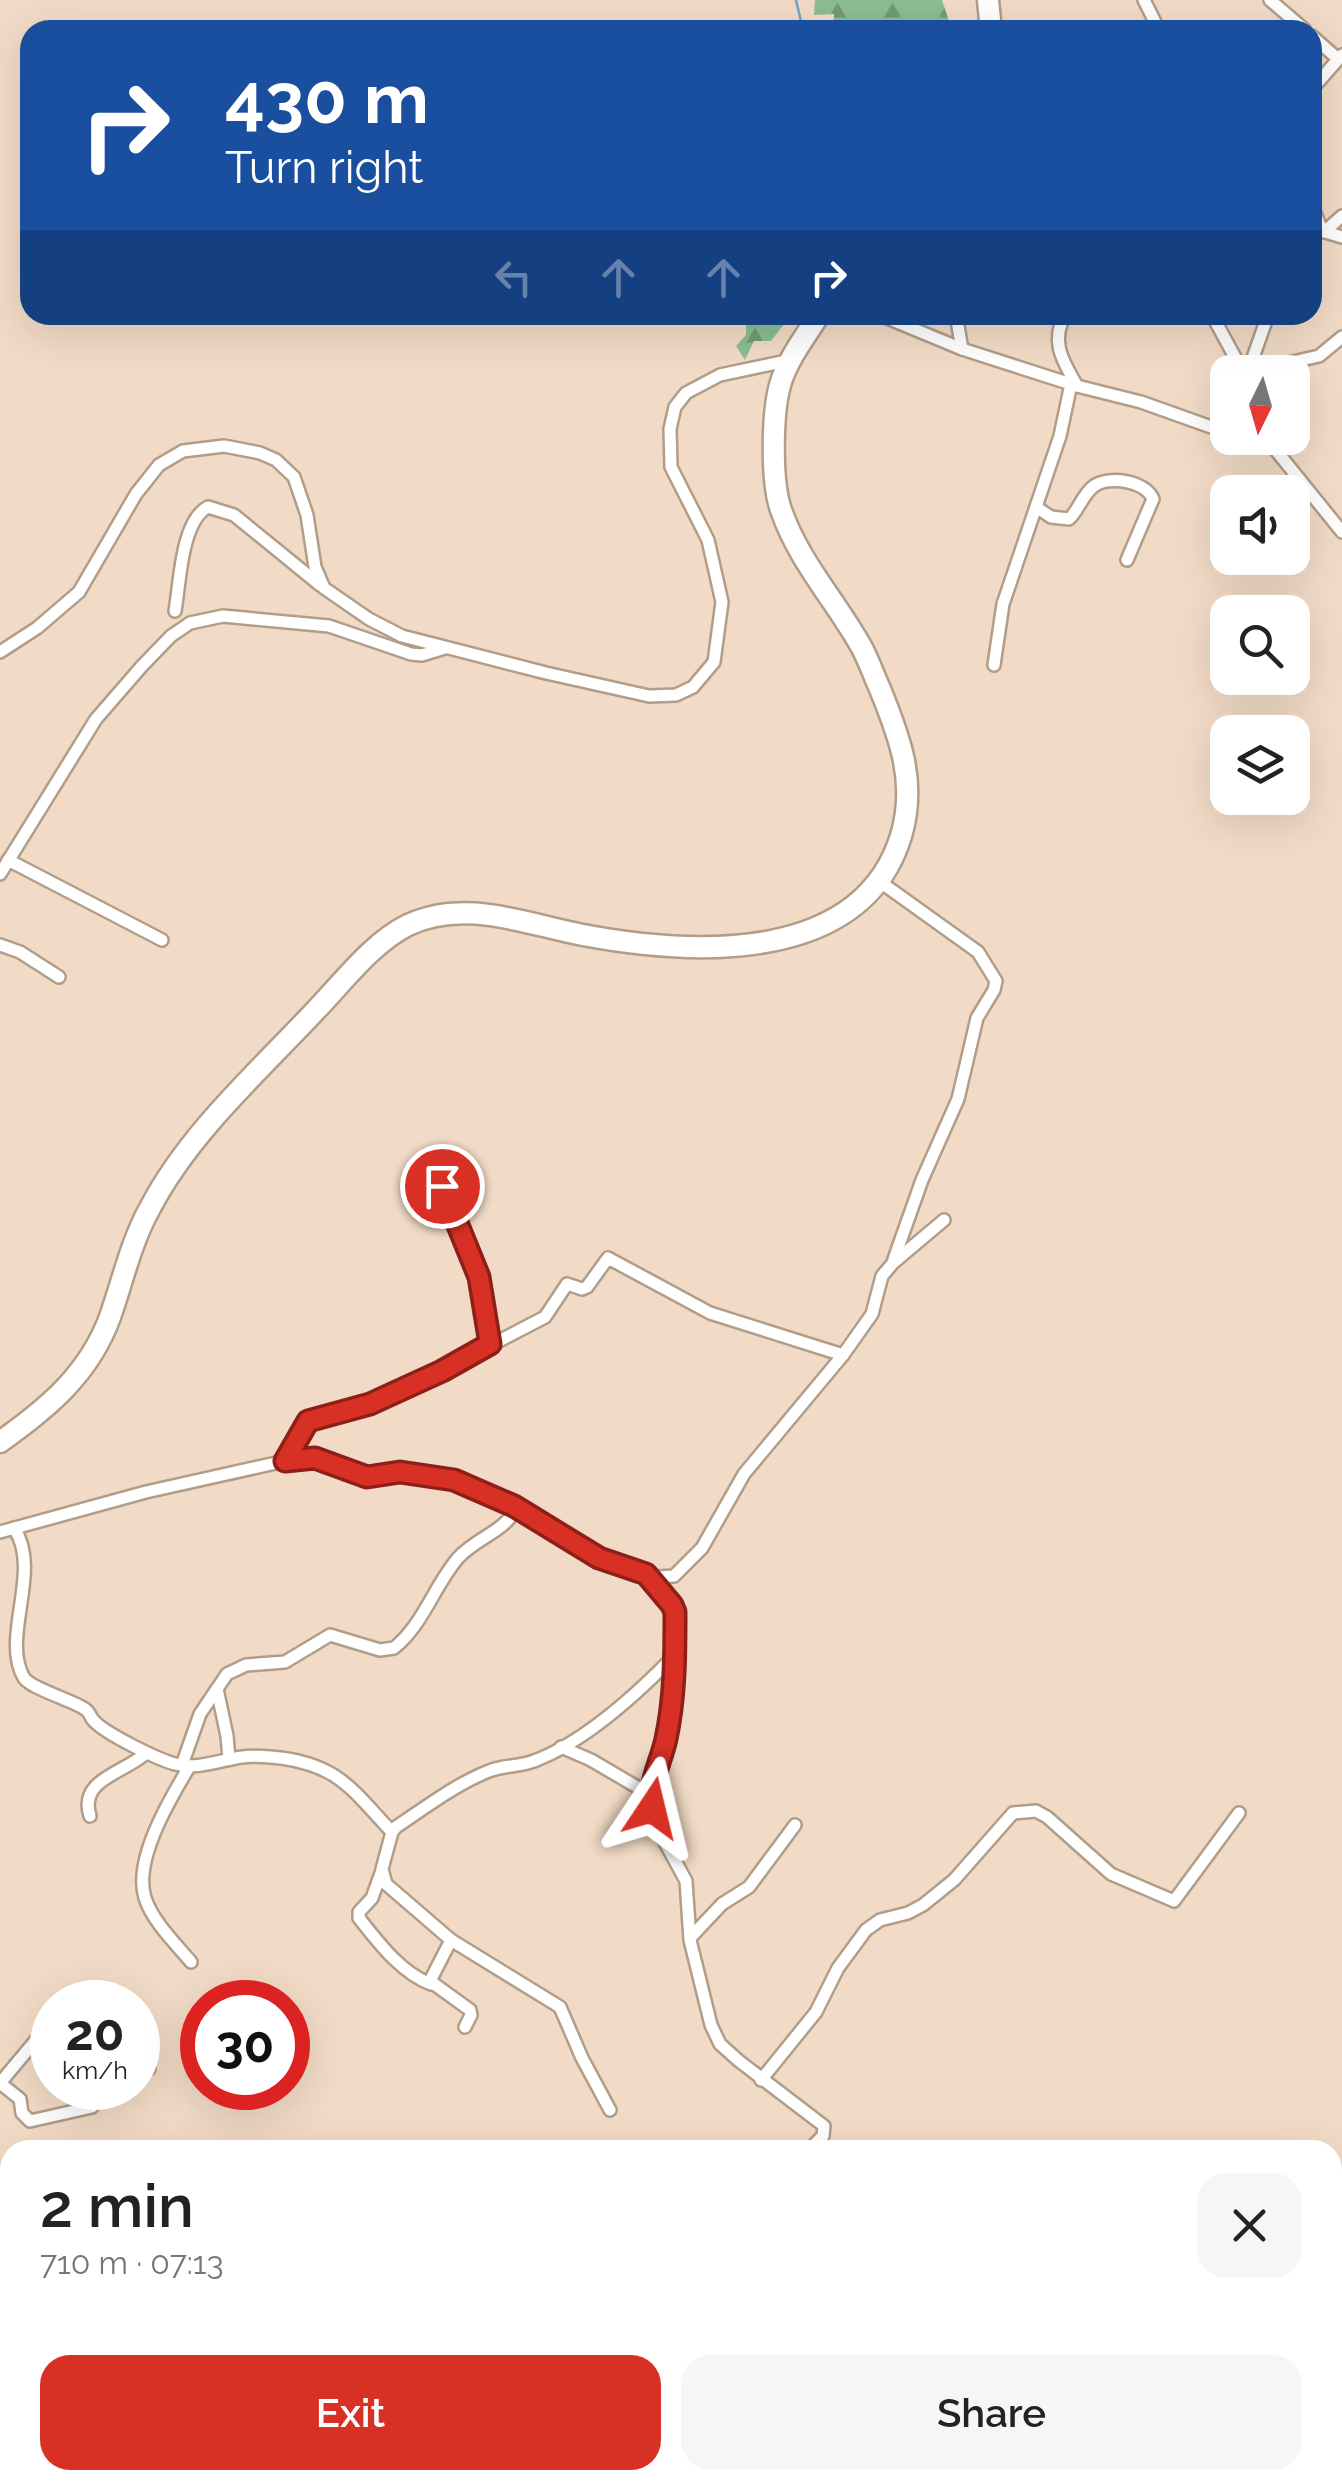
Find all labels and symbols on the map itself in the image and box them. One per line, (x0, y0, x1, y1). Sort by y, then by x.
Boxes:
north arrow (1210, 355, 1310, 455)
pin (400, 1144, 485, 1229)
position arrow (600, 1756, 704, 1860)
speed limit sign: 30 (180, 1980, 310, 2110)

